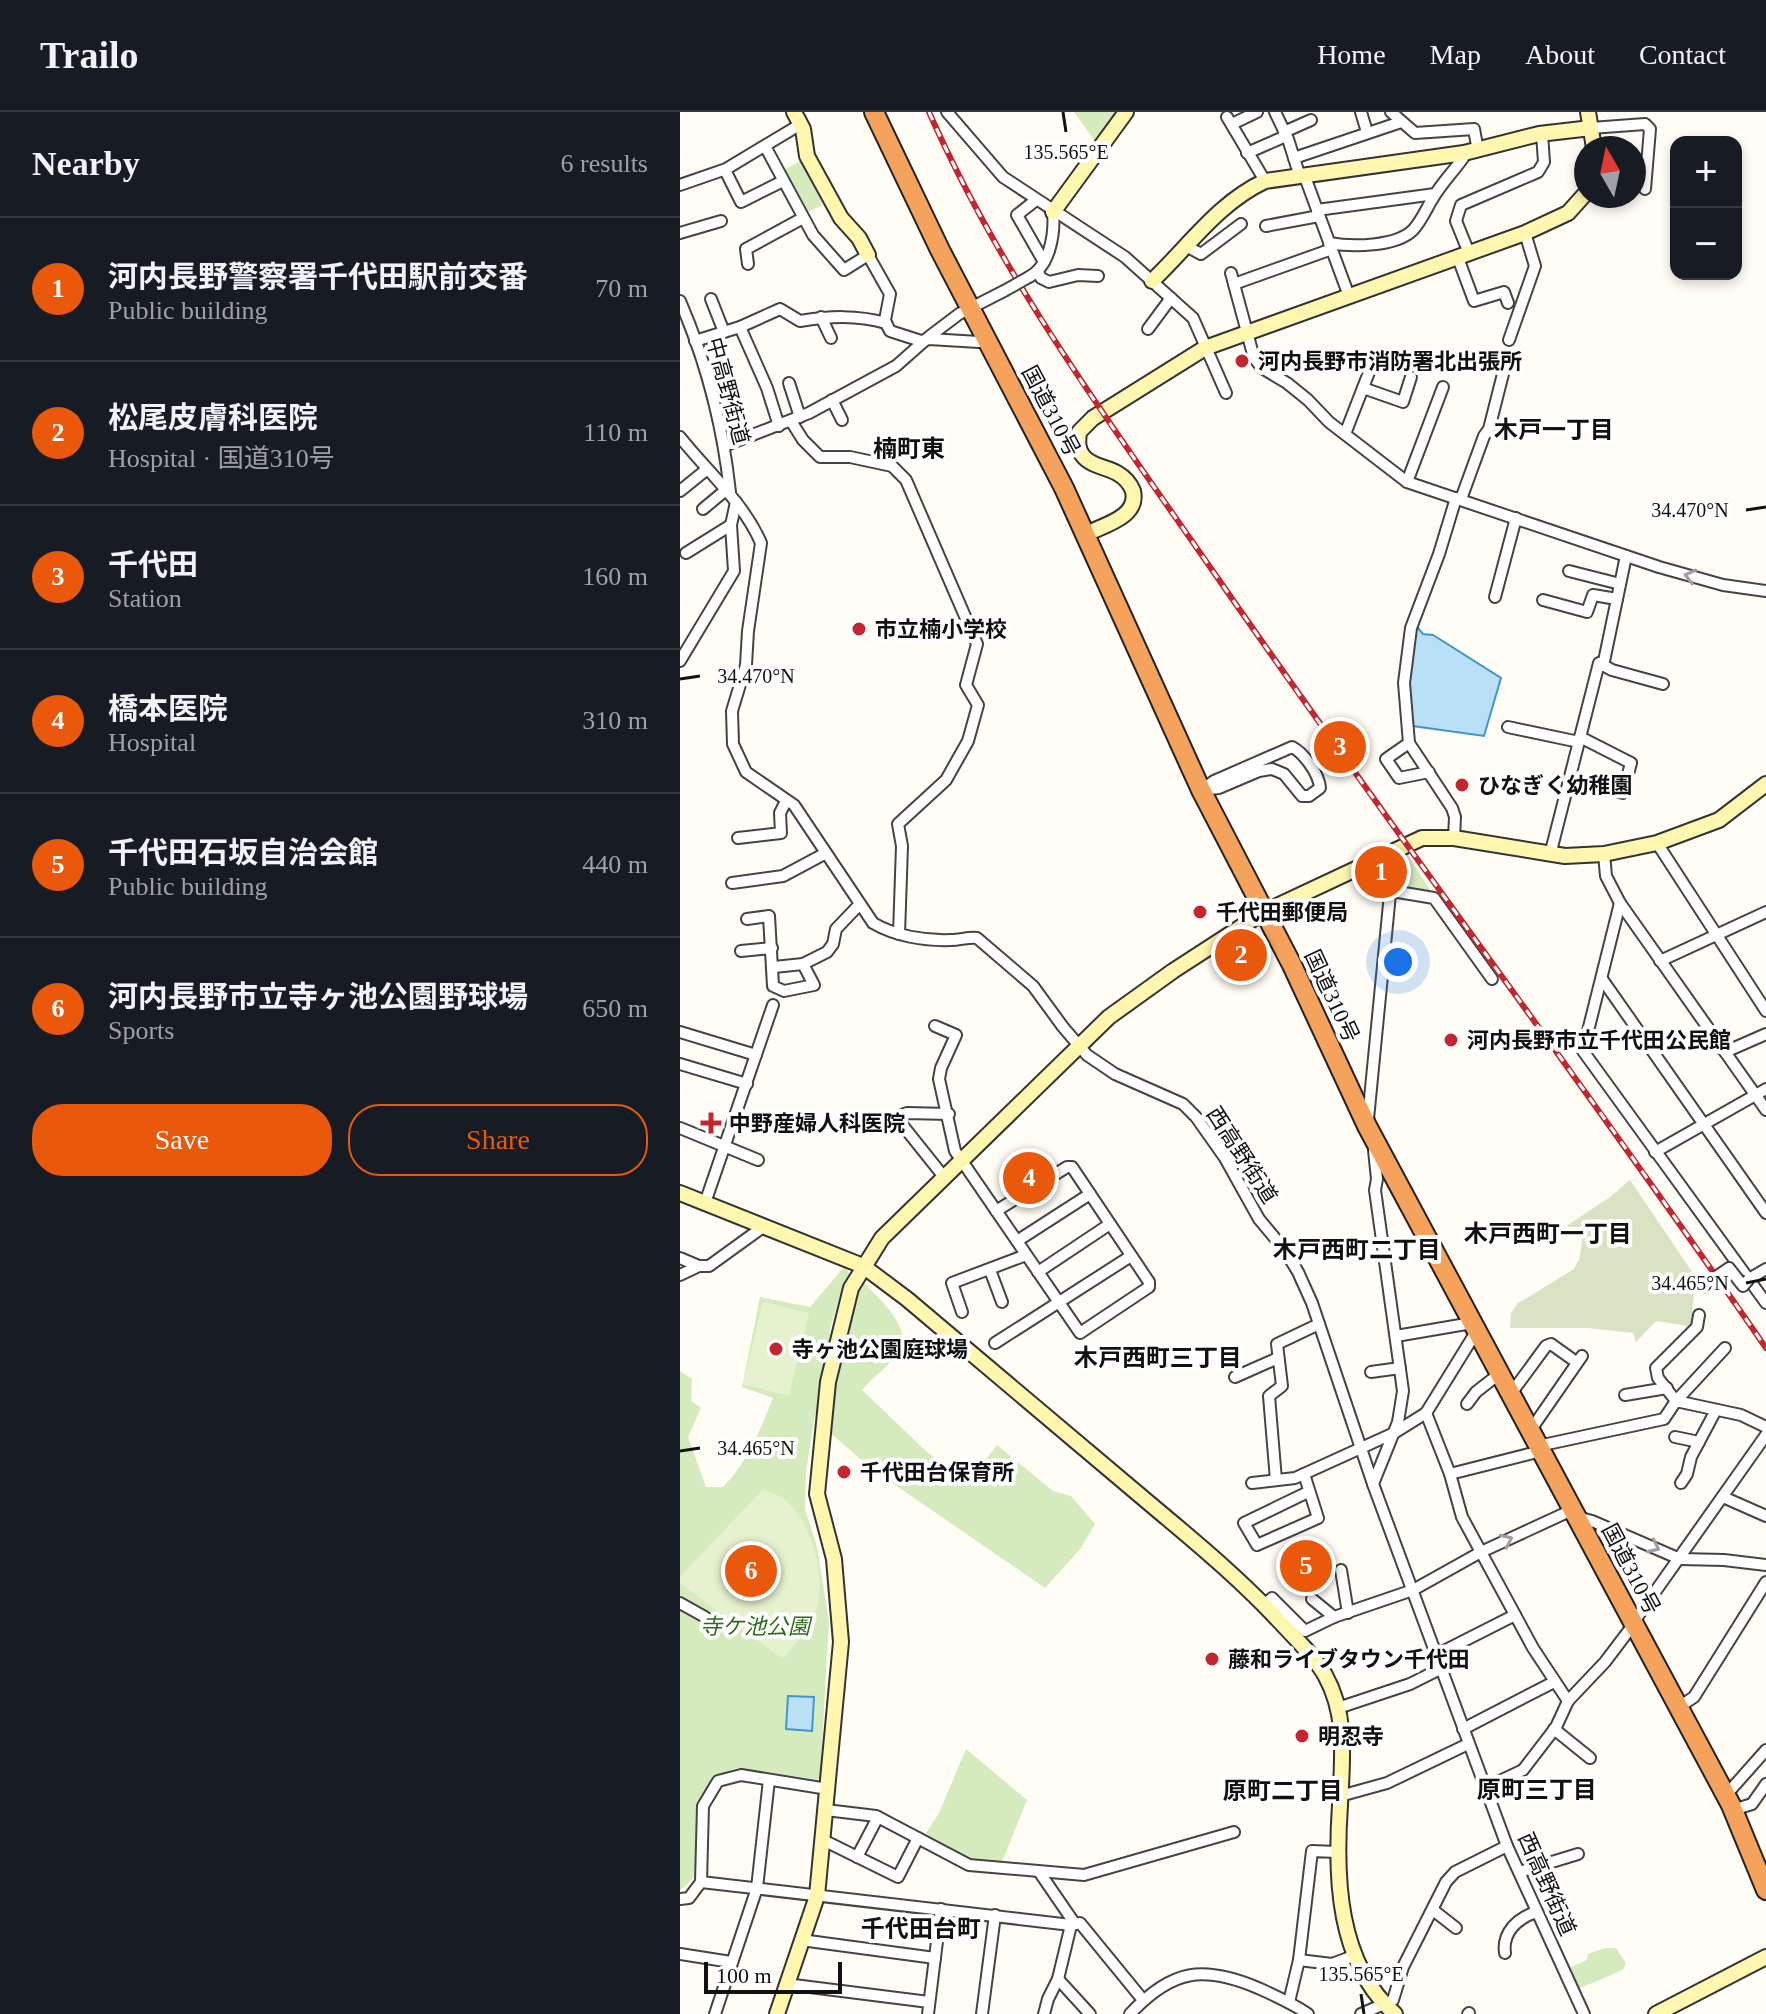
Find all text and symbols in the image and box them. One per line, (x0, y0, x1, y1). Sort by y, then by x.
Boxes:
text: Trailo (40, 34, 139, 76)
text: Home (1317, 39, 1386, 70)
text: Map (1430, 39, 1481, 70)
text: About (1525, 39, 1595, 70)
text: Contact (1639, 39, 1726, 70)
north arrow (1574, 136, 1646, 208)
map controls (1670, 136, 1742, 280)
button: + (1670, 136, 1742, 208)
text: 135.565°E (1023, 141, 1109, 163)
text: Nearby (32, 145, 140, 182)
text: 6 results (561, 149, 648, 178)
button: − (1670, 208, 1742, 280)
text: 河内長野警察署千代田駅前交番 (108, 260, 528, 293)
text: 1 (52, 274, 65, 303)
text: 70 m (595, 274, 648, 303)
text: Public building (108, 296, 268, 325)
street label: 中高野街道 (702, 335, 754, 447)
place label: 河内長野市消防署北出張所 (1258, 349, 1522, 374)
marker: 河内長野市消防署北出張所 (1233, 352, 1251, 370)
street label: 国道310号 (1017, 361, 1085, 461)
text: 松尾皮膚科医院 (108, 401, 318, 434)
district label: 木戸一丁目 (1494, 417, 1614, 443)
text: 2 (52, 418, 65, 447)
text: 110 m (583, 418, 648, 447)
district label: 楠町東 (873, 436, 945, 462)
text: Hospital · 国道310号 (108, 444, 335, 473)
text: 34.470°N (1651, 499, 1729, 521)
text: 千代田 (108, 548, 198, 581)
text: 3 (52, 562, 65, 591)
text: 160 m (582, 562, 648, 591)
one-way arrow (1683, 568, 1697, 585)
text: Station (108, 584, 182, 613)
place label: 市立楠小学校 (875, 617, 1007, 642)
marker: 市立楠小学校 (850, 620, 868, 638)
text: 34.470°N (717, 665, 795, 687)
text: 橋本医院 (108, 692, 228, 725)
text: 4 (52, 706, 65, 735)
text: 310 m (582, 706, 648, 735)
pin: 3 (1314, 717, 1366, 777)
text: Hospital (108, 728, 196, 757)
place label: ひなぎく幼稚園 (1478, 773, 1632, 798)
marker: ひなぎく幼稚園 (1453, 776, 1471, 794)
text: 千代田石坂自治会館 (108, 836, 378, 869)
pin: 1 (1355, 842, 1407, 902)
text: 5 (52, 850, 65, 879)
text: 440 m (582, 850, 648, 879)
text: Public building (108, 872, 268, 901)
place label: 千代田郵便局 (1216, 900, 1348, 925)
marker: 千代田郵便局 (1191, 903, 1209, 921)
pin: 2 (1215, 925, 1267, 985)
your location (1378, 942, 1418, 982)
street label: 国道310号 (1300, 946, 1364, 1046)
text: 河内長野市立寺ヶ池公園野球場 (108, 980, 528, 1013)
text: 6 (52, 994, 65, 1023)
text: 650 m (582, 994, 648, 1023)
text: Sports (108, 1016, 174, 1045)
place label: 河内長野市立千代田公民館 (1467, 1028, 1731, 1053)
marker: 河内長野市立千代田公民館 (1442, 1031, 1460, 1049)
street label: 西高野街道 (1202, 1102, 1282, 1208)
button: Save (32, 1104, 332, 1176)
button: Share (348, 1104, 648, 1176)
place label: 中野産婦人科医院 (729, 1111, 905, 1136)
marker: 中野産婦人科医院 (700, 1112, 722, 1134)
pin: 4 (1003, 1148, 1055, 1208)
district label: 木戸西町一丁目 (1464, 1221, 1632, 1247)
district label: 木戸西町二丁目 (1273, 1237, 1441, 1263)
text: 34.465°N (1651, 1272, 1729, 1294)
place label: 寺ヶ池公園庭球場 (792, 1337, 968, 1362)
marker: 寺ヶ池公園庭球場 (767, 1340, 785, 1358)
district label: 木戸西町三丁目 (1074, 1345, 1242, 1371)
text: 34.465°N (717, 1437, 795, 1459)
place label: 千代田台保育所 (860, 1460, 1014, 1485)
marker: 千代田台保育所 (835, 1463, 853, 1481)
street label: 国道310号 (1597, 1519, 1665, 1619)
one-way arrow (1499, 1534, 1513, 1550)
pin: 5 (1280, 1536, 1332, 1596)
one-way arrow (1646, 1537, 1661, 1553)
pin: 6 (725, 1541, 777, 1601)
park label: 寺ケ池公園 (700, 1614, 813, 1639)
place label: 藤和ライブタウン千代田 (1228, 1647, 1470, 1672)
marker: 藤和ライブタウン千代田 (1203, 1650, 1221, 1668)
place label: 明忍寺 (1318, 1724, 1384, 1749)
marker: 明忍寺 (1293, 1727, 1311, 1745)
district label: 原町三丁目 (1477, 1777, 1597, 1803)
district label: 原町二丁目 (1223, 1778, 1343, 1804)
street label: 西高野街道 (1513, 1829, 1581, 1939)
district label: 千代田台町 (861, 1916, 981, 1942)
scale bar (704, 1958, 842, 1994)
text: 100 m (716, 1963, 772, 1988)
text: 135.565°E (1318, 1963, 1404, 1985)

